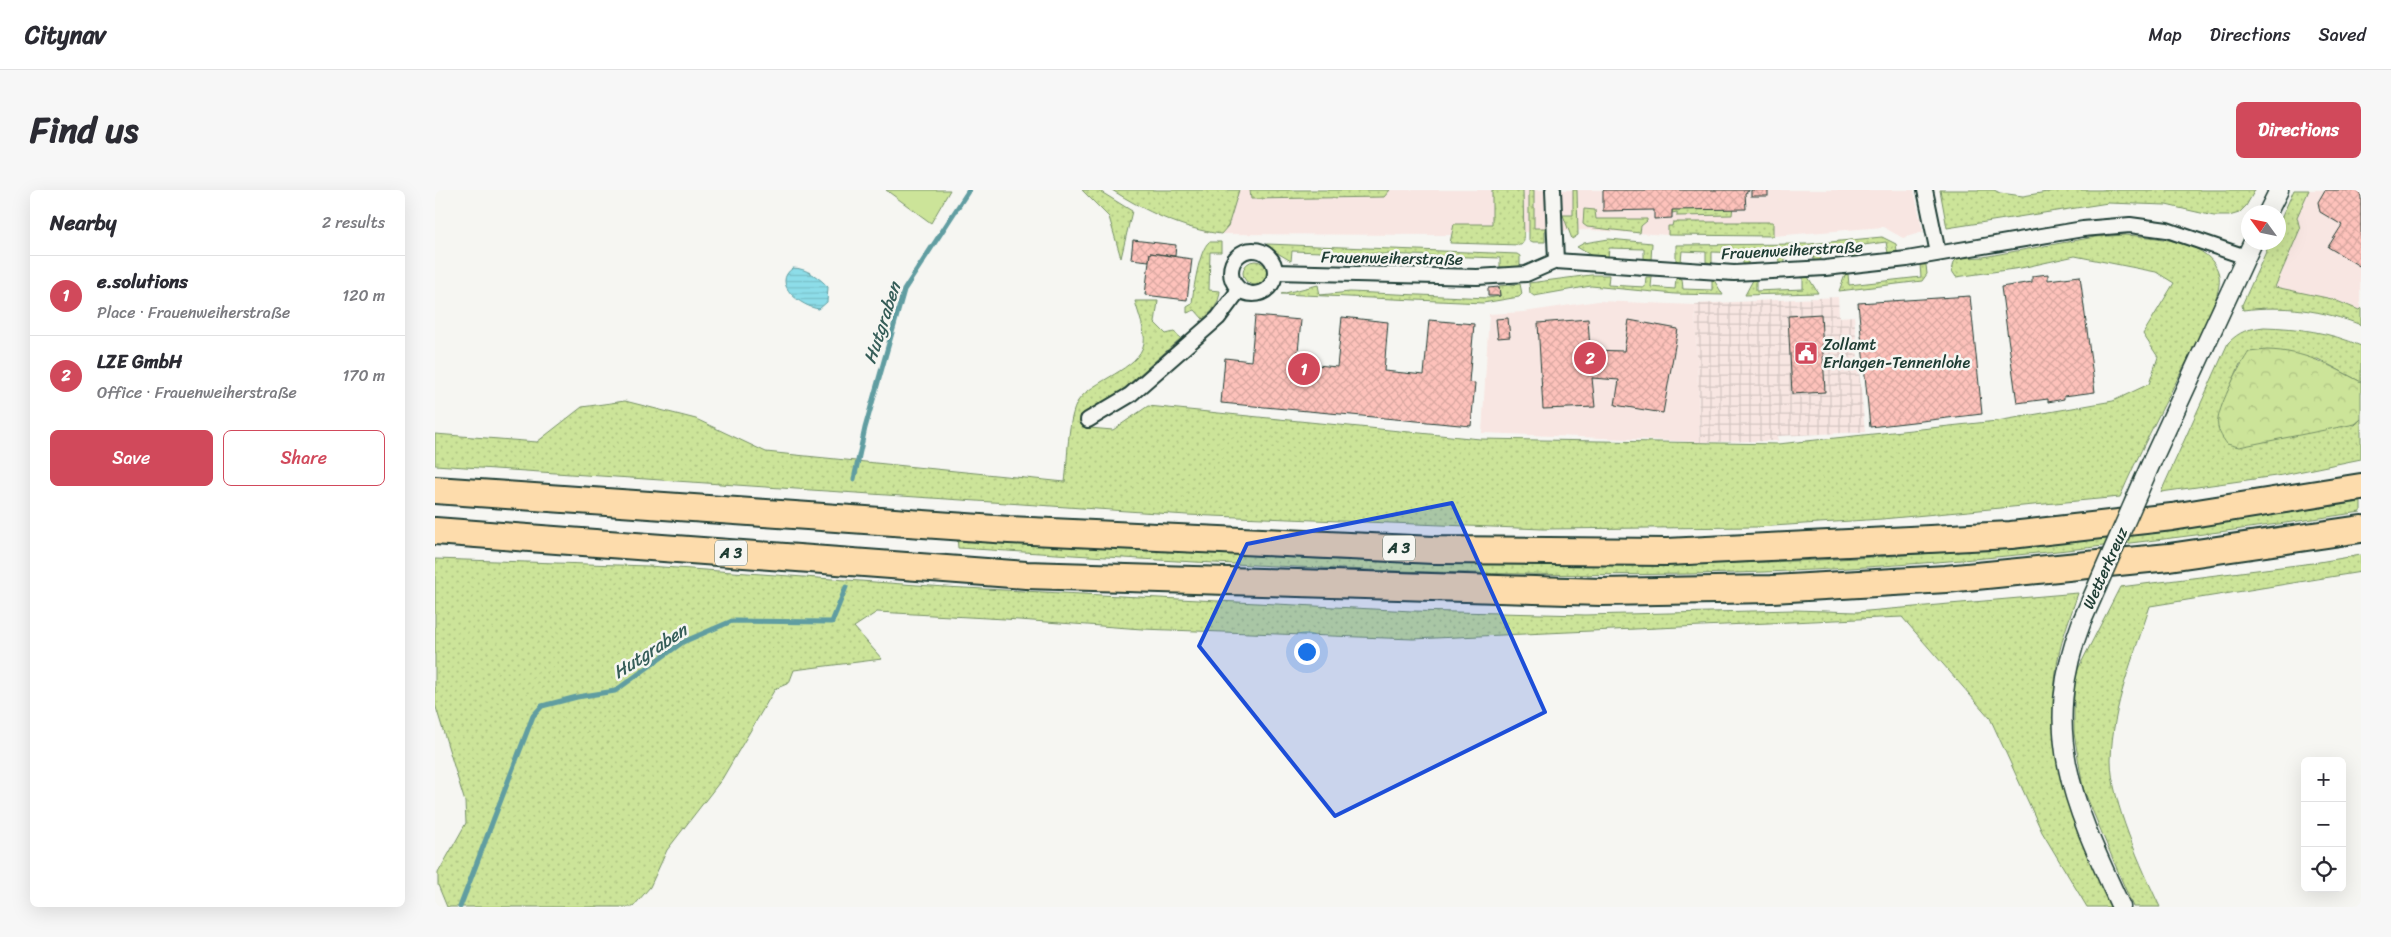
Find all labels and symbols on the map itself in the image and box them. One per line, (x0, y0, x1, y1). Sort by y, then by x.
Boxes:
north arrow (2241, 205, 2286, 250)
street label: Frauenweiherstraße (1720, 232, 1864, 268)
street label: Frauenweiherstraße (1321, 242, 1463, 274)
water label: Hutgraben (854, 276, 911, 368)
place label: Zollamt Erlangen-Tennenlohe (1823, 330, 1970, 377)
pin: 2 (1574, 339, 1606, 377)
public building icon: Zollamt Erlangen-Tennenlohe (1793, 340, 1819, 366)
pin: 1 (1288, 350, 1320, 388)
street label: Wetterkreuz (2074, 522, 2136, 614)
road number: A 3 (1383, 536, 1415, 560)
road number: A 3 (715, 540, 747, 566)
water label: Hutgraben (606, 613, 696, 687)
your location (1294, 639, 1320, 665)

